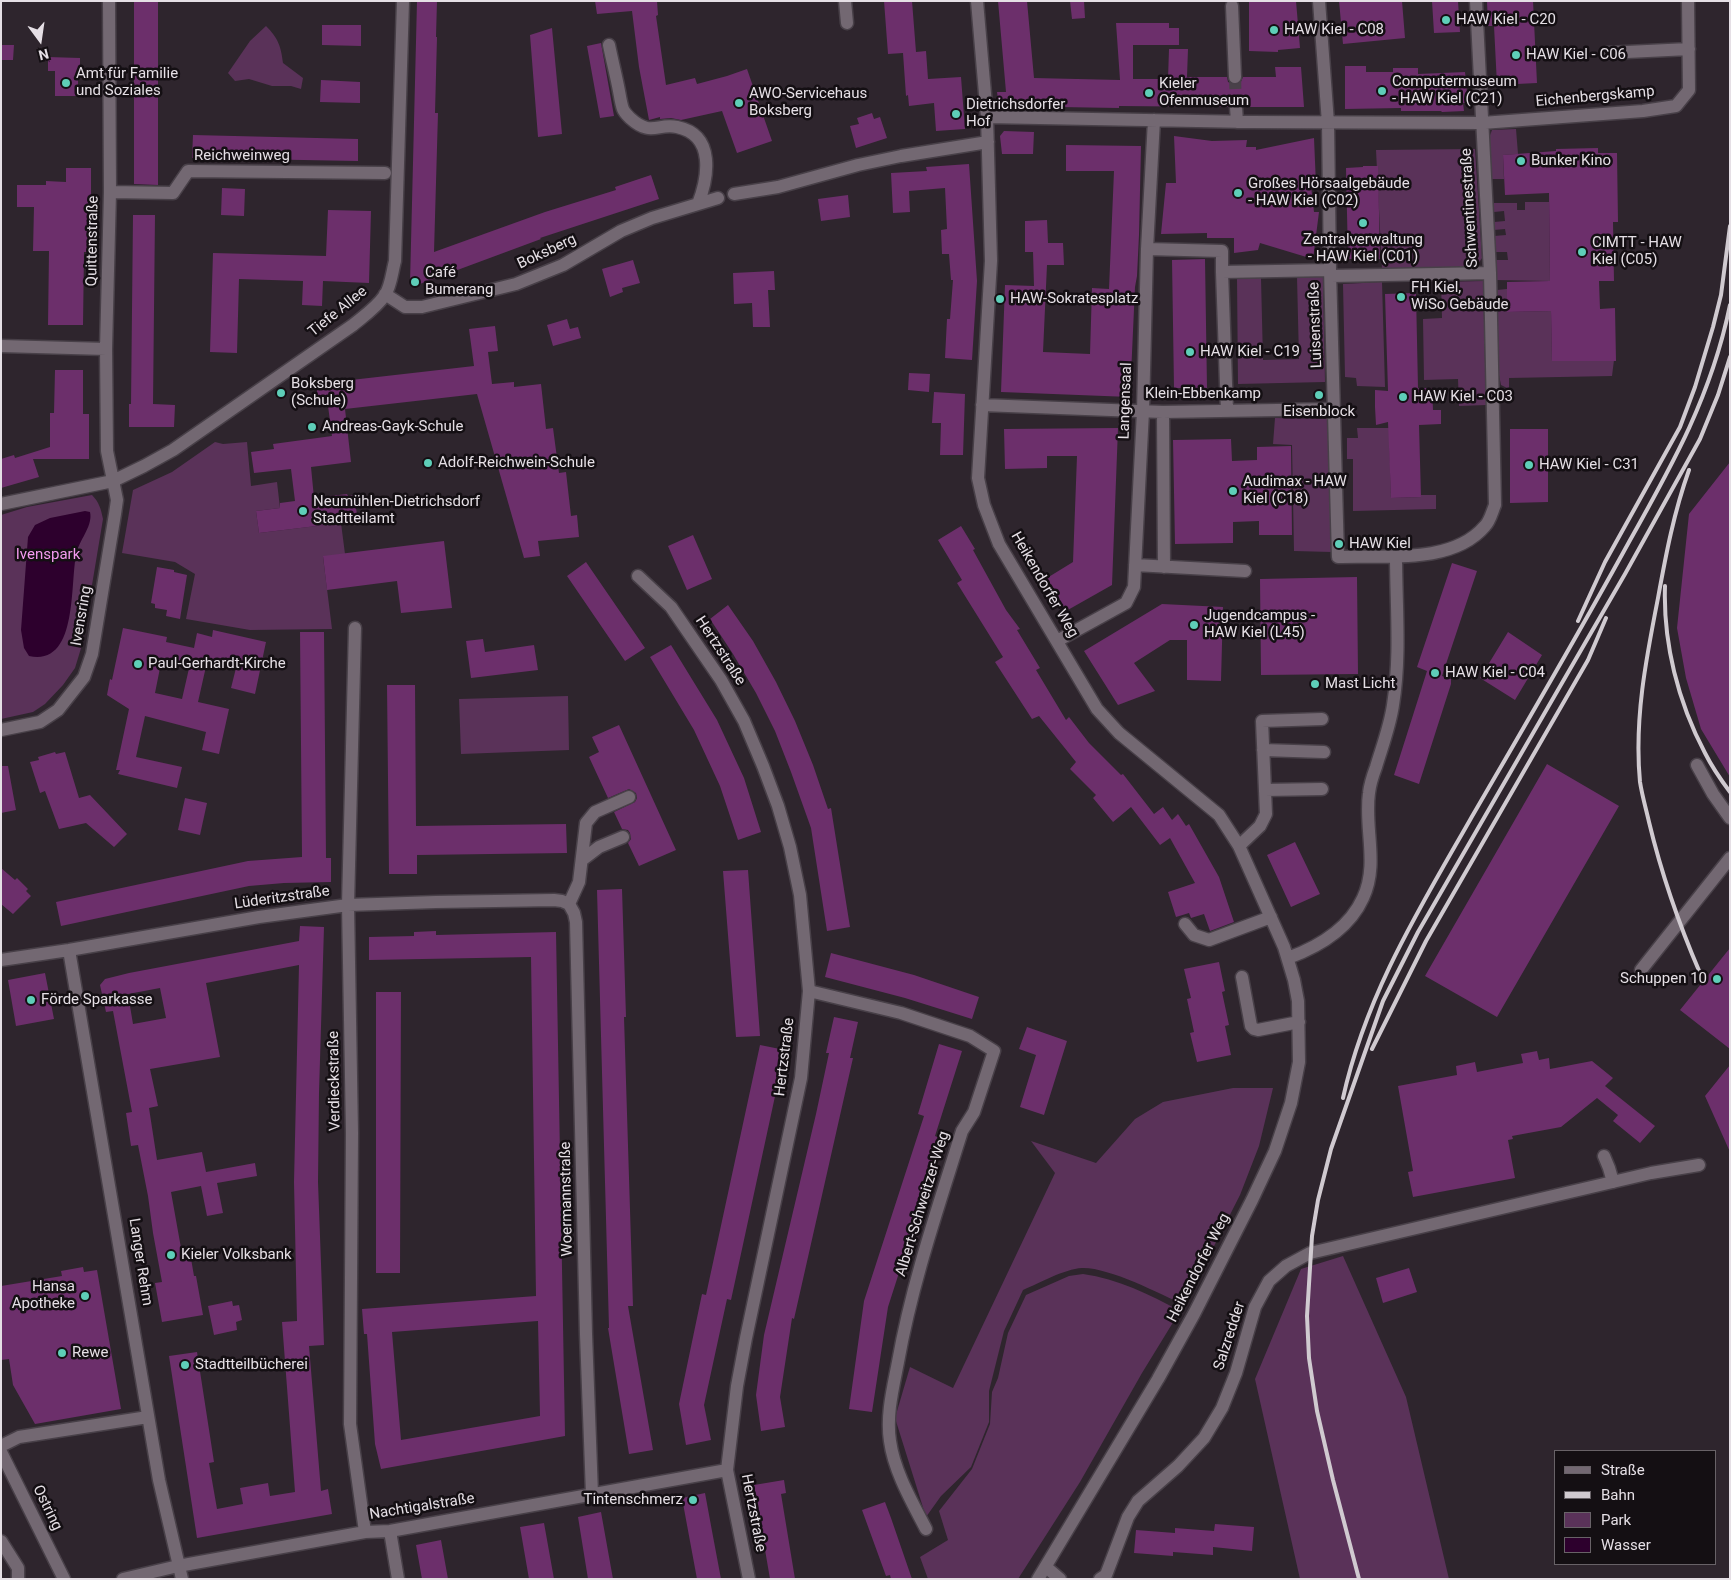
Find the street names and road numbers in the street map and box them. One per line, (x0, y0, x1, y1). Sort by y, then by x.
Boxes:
street label: Eichenbergskamp (1535, 83, 1655, 111)
street label: Reichweinweg (194, 147, 290, 165)
street label: Schwentinestraße (1458, 148, 1482, 268)
street label: Quittenstraße (83, 195, 103, 287)
street label: Boksberg (515, 231, 579, 273)
street label: Luisenstraße (1306, 282, 1326, 368)
street label: Tiefe Allee (305, 283, 371, 341)
street label: Langensaal (1116, 362, 1136, 440)
street label: Klein-Ebbenkamp (1145, 385, 1261, 403)
street label: Heikendorfer Weg (1006, 529, 1082, 641)
street label: Ivensring (68, 585, 96, 647)
street label: Hertzstraße (691, 613, 749, 689)
street label: Lüderitzstraße (233, 882, 331, 914)
street label: Hertzstraße (771, 1017, 799, 1097)
street label: Verdieckstraße (325, 1031, 345, 1131)
street label: Albert-Schweitzer-Weg (892, 1129, 954, 1279)
street label: Woermannstraße (557, 1141, 577, 1257)
street label: Heikendorfer Weg (1164, 1211, 1234, 1325)
street label: Langer Rehm (124, 1217, 156, 1307)
street label: Salzredder (1210, 1299, 1250, 1373)
street label: Hertzstraße (737, 1473, 769, 1553)
street label: Ostring (28, 1482, 66, 1534)
street label: Nachtigalstraße (368, 1490, 476, 1524)

